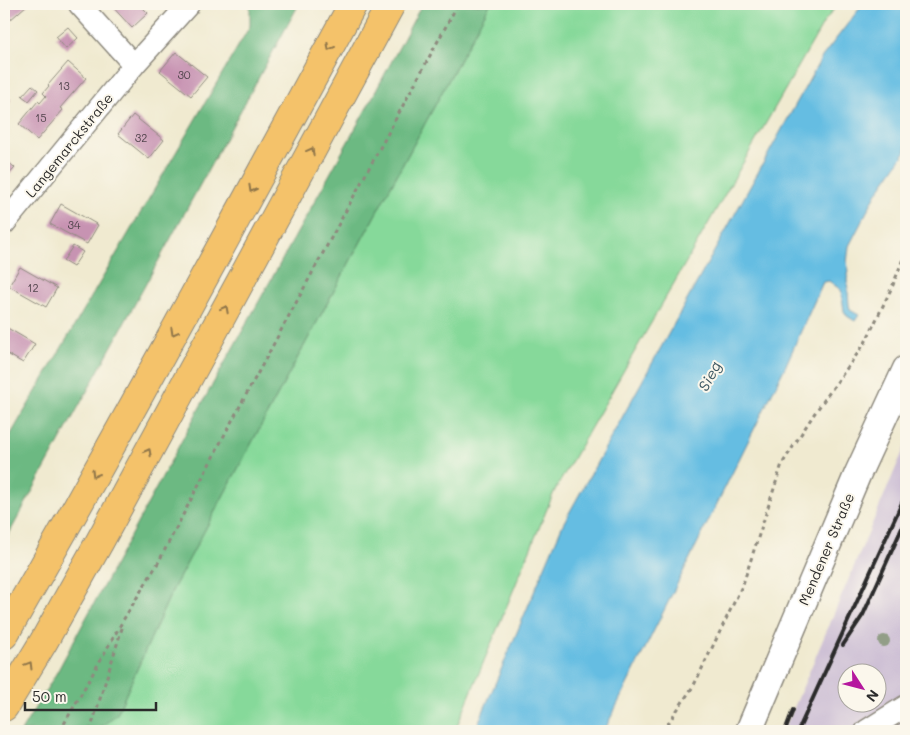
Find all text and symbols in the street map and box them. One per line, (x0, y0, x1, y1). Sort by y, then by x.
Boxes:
one-way arrow (326, 41, 336, 50)
house number: 30 (177, 67, 191, 82)
house number: 13 (58, 78, 70, 93)
street label: Langemarckstraße (21, 89, 117, 201)
house number: 15 (35, 110, 47, 125)
house number: 32 (135, 130, 147, 145)
one-way arrow (305, 147, 315, 156)
one-way arrow (249, 184, 259, 193)
house number: 34 (68, 217, 81, 232)
house number: 12 (27, 280, 39, 295)
one-way arrow (219, 305, 229, 314)
one-way arrow (170, 326, 180, 335)
water label: Sieg (693, 357, 725, 394)
one-way arrow (142, 448, 152, 457)
one-way arrow (92, 468, 102, 477)
street label: Mendener Straße (794, 490, 858, 608)
one-way arrow (23, 662, 33, 671)
north arrow (838, 662, 888, 712)
scale bar (25, 680, 156, 712)
text: 50 m (32, 686, 67, 706)
text: N (862, 686, 884, 706)

